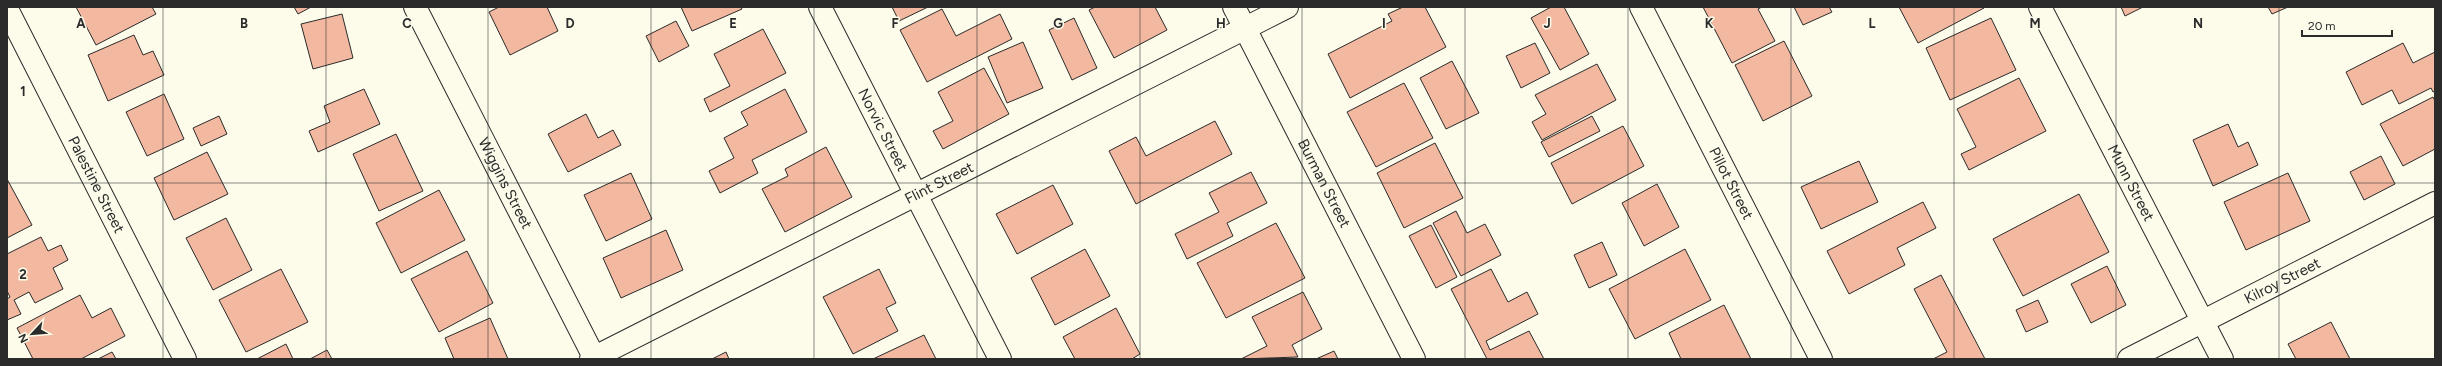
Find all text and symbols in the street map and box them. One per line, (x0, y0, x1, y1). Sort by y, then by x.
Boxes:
scale bar (2302, 12, 2392, 38)
text: A (76, 16, 86, 31)
text: B (240, 16, 248, 31)
text: C (402, 16, 412, 31)
text: D (565, 16, 575, 31)
text: E (729, 16, 737, 31)
text: F (891, 16, 899, 31)
text: G (1053, 16, 1063, 31)
text: H (1216, 16, 1226, 31)
text: I (1382, 16, 1386, 31)
text: J (1543, 16, 1551, 31)
text: K (1705, 16, 1714, 31)
text: L (1869, 16, 1876, 31)
text: M (2029, 16, 2041, 31)
text: N (2193, 16, 2203, 31)
text: 20 m (2308, 19, 2336, 33)
text: 1 (20, 84, 26, 99)
street label: Norvic Street (854, 85, 912, 175)
street label: Palestine Street (64, 133, 129, 236)
street label: Wiggins Street (474, 135, 536, 232)
street label: Burman Street (1294, 136, 1354, 231)
street label: Munn Street (2104, 142, 2158, 224)
street label: Pillot Street (1705, 144, 1757, 223)
street label: Flint Street (902, 158, 977, 208)
street label: Kilroy Street (2241, 254, 2324, 308)
text: 2 (19, 267, 27, 282)
north arrow (12, 314, 52, 354)
text: N (16, 331, 31, 345)

